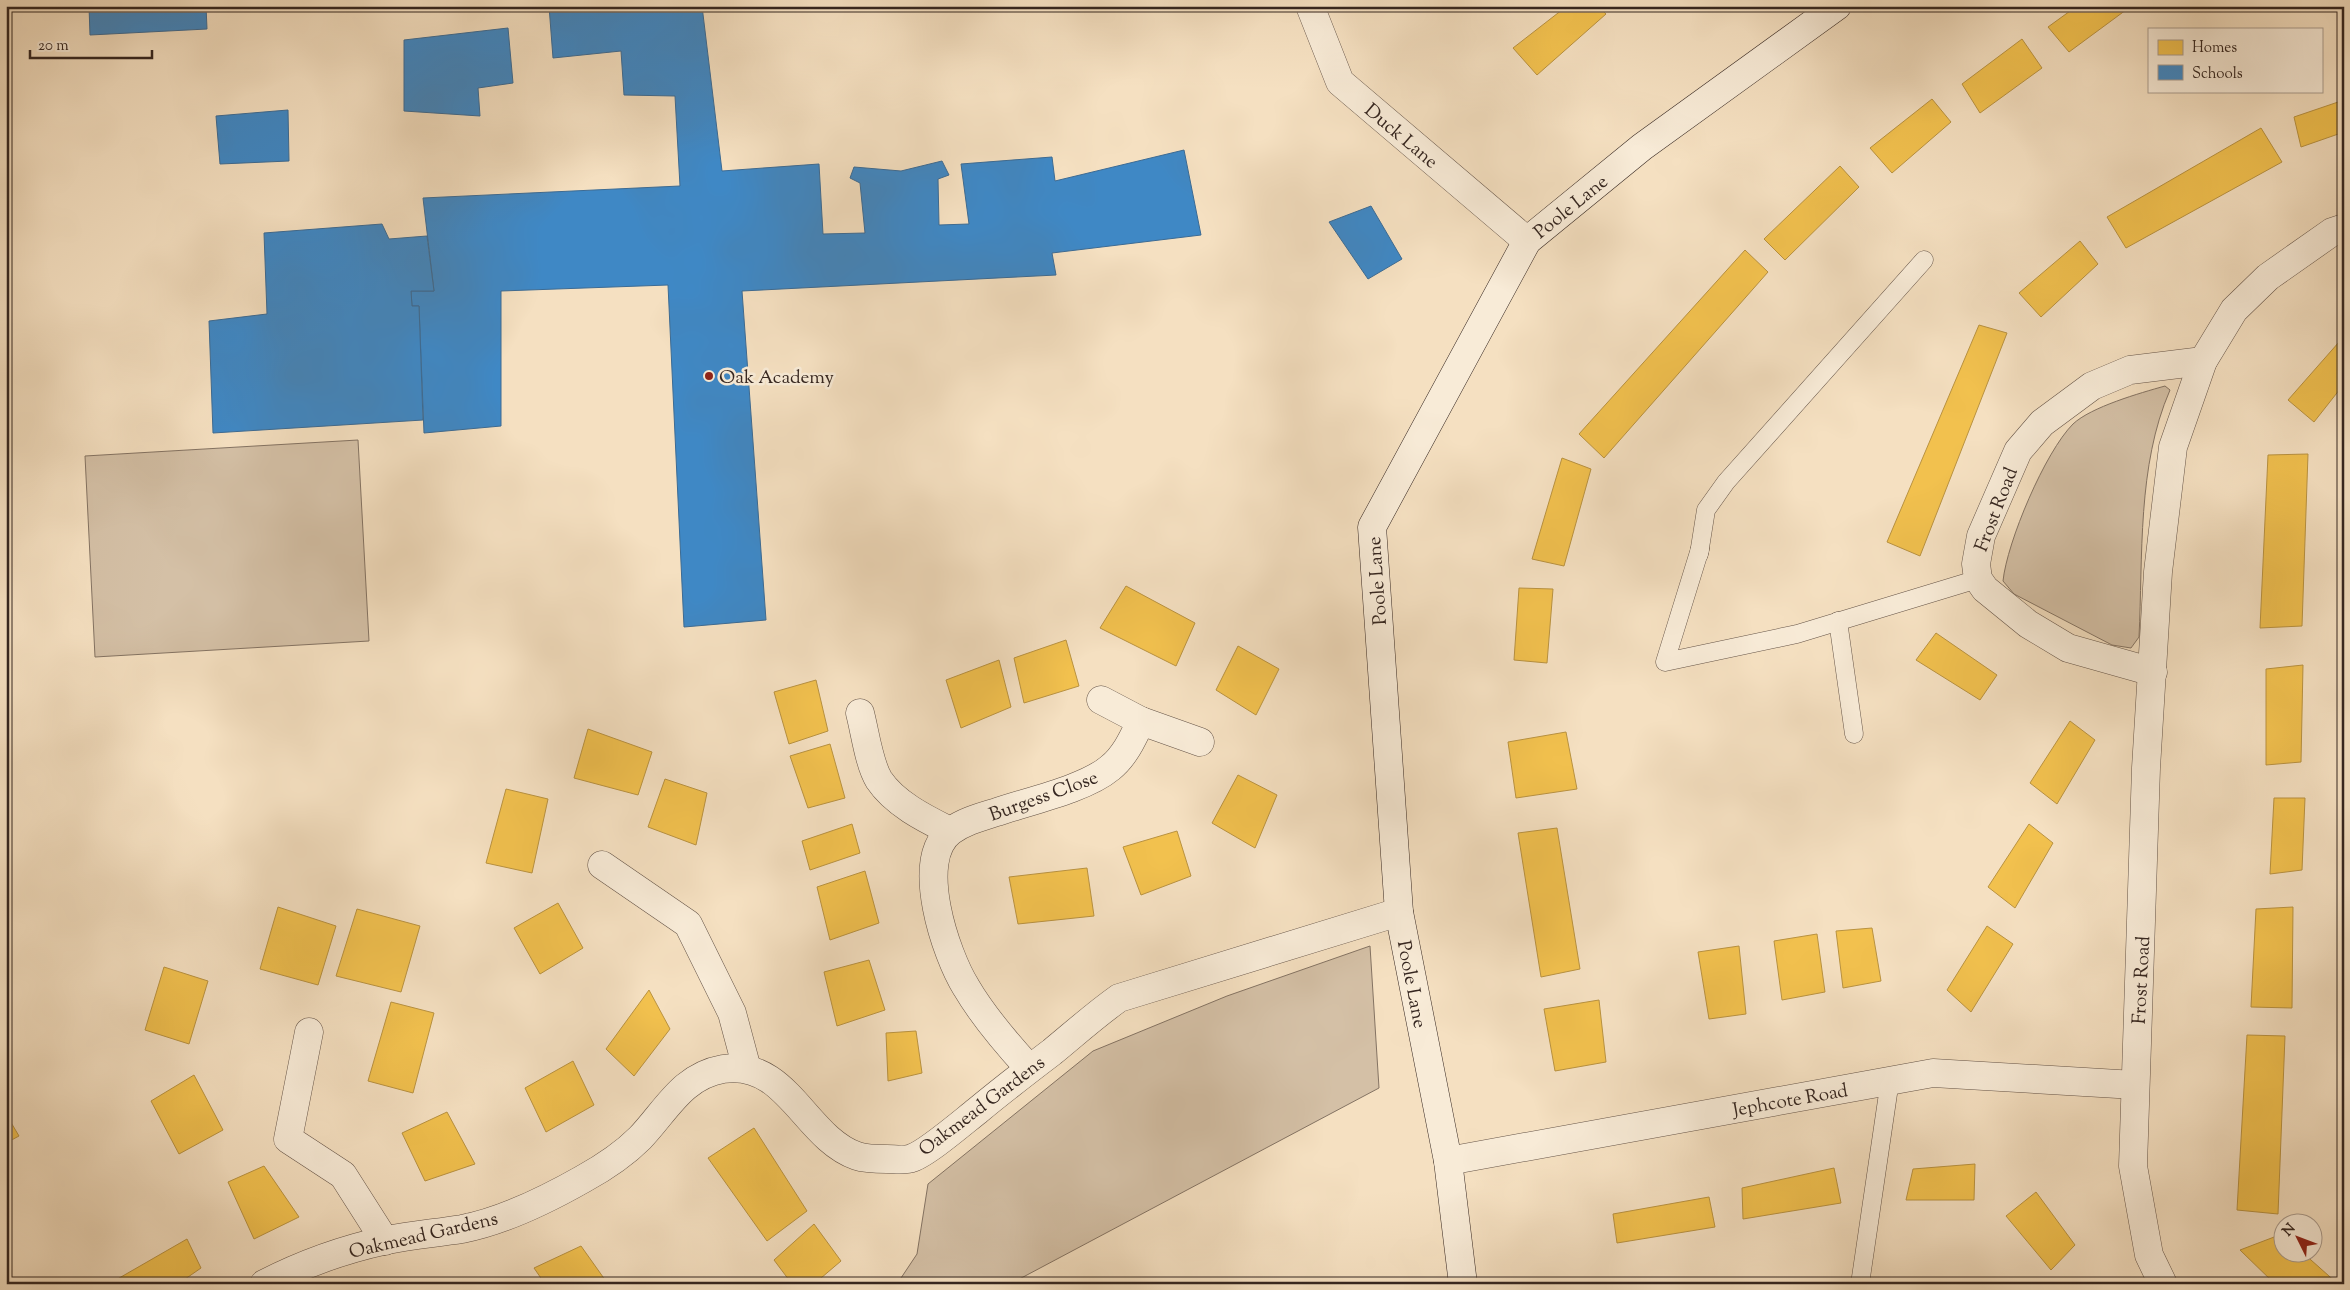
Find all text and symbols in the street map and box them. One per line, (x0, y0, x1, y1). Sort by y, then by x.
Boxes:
scale bar (30, 28, 152, 60)
legend (2148, 28, 2322, 92)
text: 20 m (38, 36, 69, 57)
text: Homes (2192, 38, 2237, 59)
text: Schools (2192, 64, 2243, 85)
street label: Duck Lane (1358, 98, 1443, 176)
street label: Poole Lane (1529, 169, 1615, 246)
place label: Oak Academy (719, 365, 834, 392)
marker: Oak Academy (703, 370, 715, 382)
street label: Frost Road (1969, 464, 2026, 556)
street label: Poole Lane (1362, 535, 1395, 626)
street label: Burgess Close (986, 765, 1102, 830)
street label: Frost Road (2127, 935, 2158, 1025)
street label: Poole Lane (1389, 938, 1432, 1031)
street label: Oakmead Gardens (914, 1050, 1051, 1164)
street label: Jephcote Road (1730, 1078, 1850, 1125)
street label: Oakmead Gardens (346, 1206, 501, 1267)
north arrow (2272, 1212, 2322, 1262)
text: N (2279, 1220, 2301, 1241)

